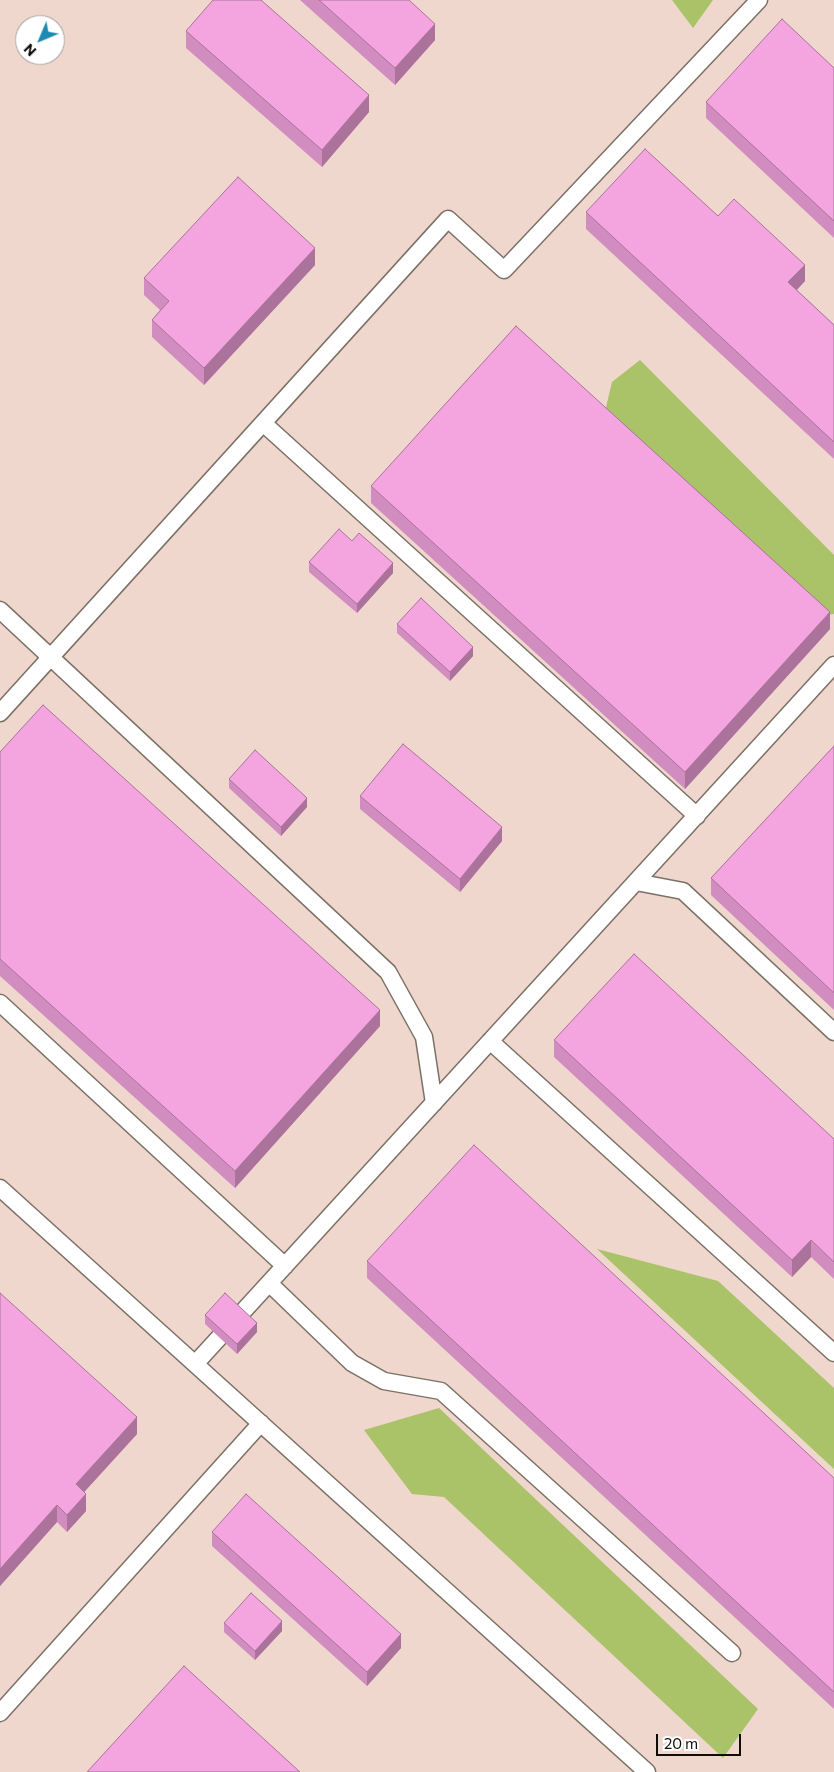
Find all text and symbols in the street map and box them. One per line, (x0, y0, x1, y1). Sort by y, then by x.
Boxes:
north arrow (15, 15, 65, 65)
text: N (20, 41, 39, 60)
scale bar (659, 1724, 744, 1756)
text: 20 m (664, 1734, 698, 1752)

